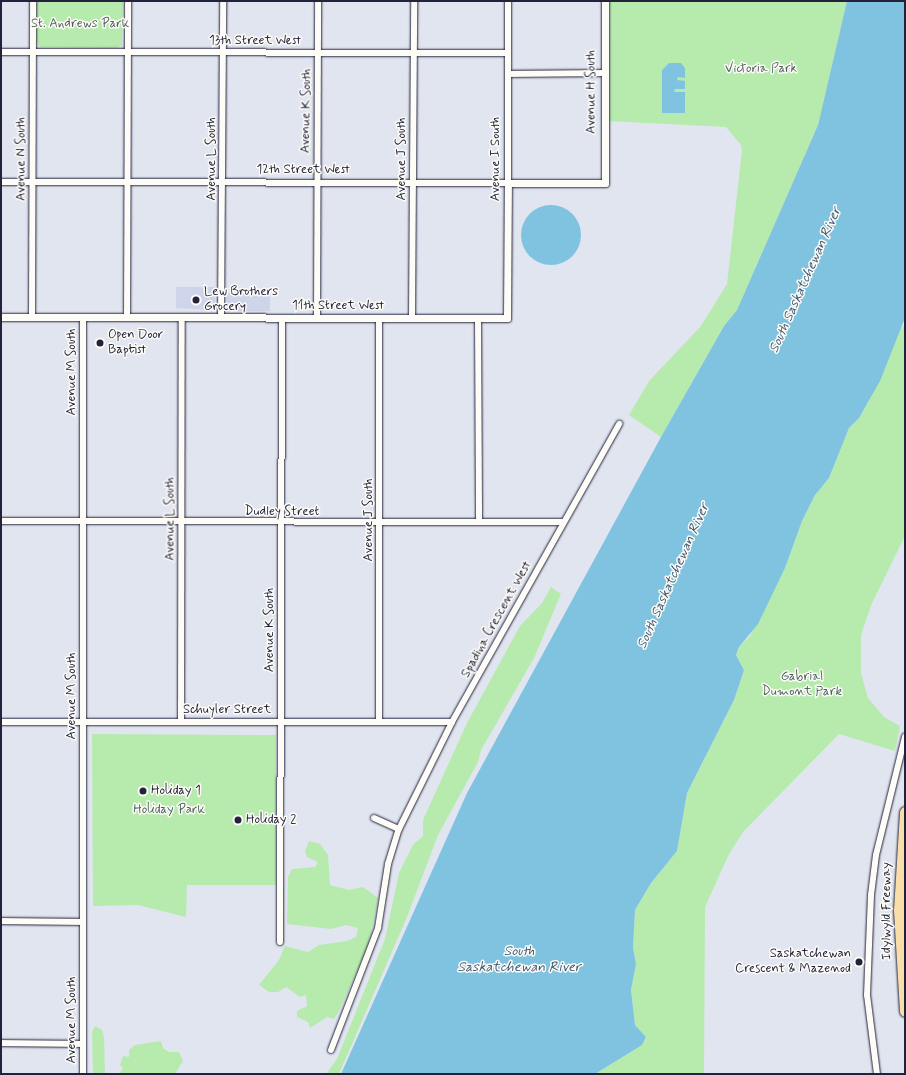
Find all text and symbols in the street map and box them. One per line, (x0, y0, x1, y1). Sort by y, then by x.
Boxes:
park label: St. Andrews Park (32, 16, 128, 32)
street label: 13th Street West (208, 33, 302, 49)
street label: Avenue H South (584, 50, 600, 134)
park label: Victoria Park (725, 61, 797, 77)
street label: Avenue K South (298, 68, 316, 154)
street label: Avenue N South (14, 117, 30, 201)
street label: Avenue L South (204, 117, 220, 201)
street label: Avenue J South (394, 117, 410, 201)
street label: Avenue I South (488, 118, 504, 200)
street label: 12th Street West (256, 162, 350, 178)
water label: South Saskatchewan River (765, 205, 845, 355)
place label: Lew Brothers Grocery (204, 285, 278, 316)
marker: Lew Brothers Grocery (191, 295, 201, 305)
street label: 11th Street West (291, 298, 385, 314)
street label: Avenue M South (64, 328, 80, 416)
place label: Open Door Baptist (108, 328, 163, 359)
marker: Open Door Baptist (95, 338, 105, 348)
street label: Avenue L South (163, 477, 179, 561)
street label: Avenue J South (361, 478, 377, 562)
water label: South Saskatchewan River (633, 501, 713, 651)
street label: Dudley Street (243, 504, 321, 520)
street label: Spadina Crescent West (459, 561, 535, 679)
street label: Avenue K South (262, 587, 278, 673)
street label: Avenue M South (64, 652, 80, 740)
park label: Gabrial Dumont Park (762, 670, 842, 701)
street label: Schuyler Street (183, 702, 271, 718)
place label: Holiday 1 (151, 783, 201, 799)
marker: Holiday 1 (138, 786, 148, 796)
park label: Holiday Park (134, 802, 204, 818)
place label: Holiday 2 (246, 812, 296, 828)
marker: Holiday 2 (233, 815, 243, 825)
street label: Idylwyld Freeway (879, 862, 895, 960)
water label: South Saskatchewan River (458, 943, 580, 976)
place label: Saskatchewan Crescent & Mazenod (735, 947, 851, 978)
marker: Saskatchewan Crescent & Mazenod (854, 957, 864, 967)
street label: Avenue M South (64, 976, 80, 1064)

